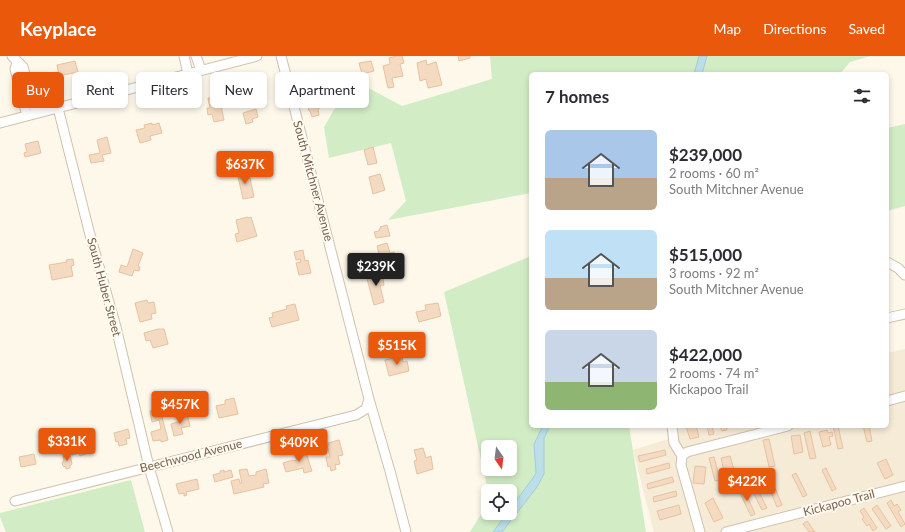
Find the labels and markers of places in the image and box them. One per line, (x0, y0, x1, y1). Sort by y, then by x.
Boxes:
pin: $637K (217, 151, 273, 185)
pin: $239K (348, 253, 404, 287)
pin: $515K (369, 332, 425, 366)
pin: $457K (152, 391, 208, 425)
pin: $331K (39, 428, 95, 462)
pin: $409K (271, 429, 327, 463)
pin: $422K (719, 468, 775, 502)

